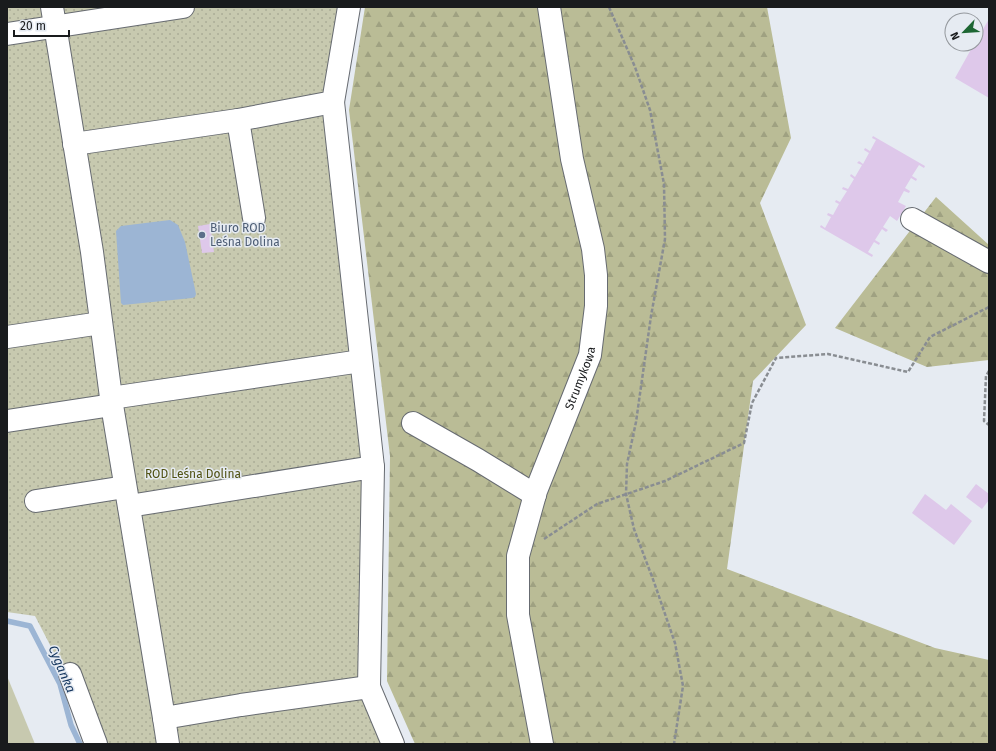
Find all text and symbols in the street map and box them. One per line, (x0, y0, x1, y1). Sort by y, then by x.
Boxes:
scale bar (14, 12, 69, 38)
north arrow (944, 12, 984, 52)
text: 20 m (20, 19, 46, 33)
text: N (948, 30, 963, 42)
place label: Biuro ROD Leśna Dolina (210, 221, 280, 249)
marker: Biuro ROD Leśna Dolina (197, 230, 207, 240)
street label: Strumykowa (562, 346, 598, 412)
park label: ROD Leśna Dolina (145, 467, 241, 481)
water label: Cyganka (45, 643, 79, 695)

